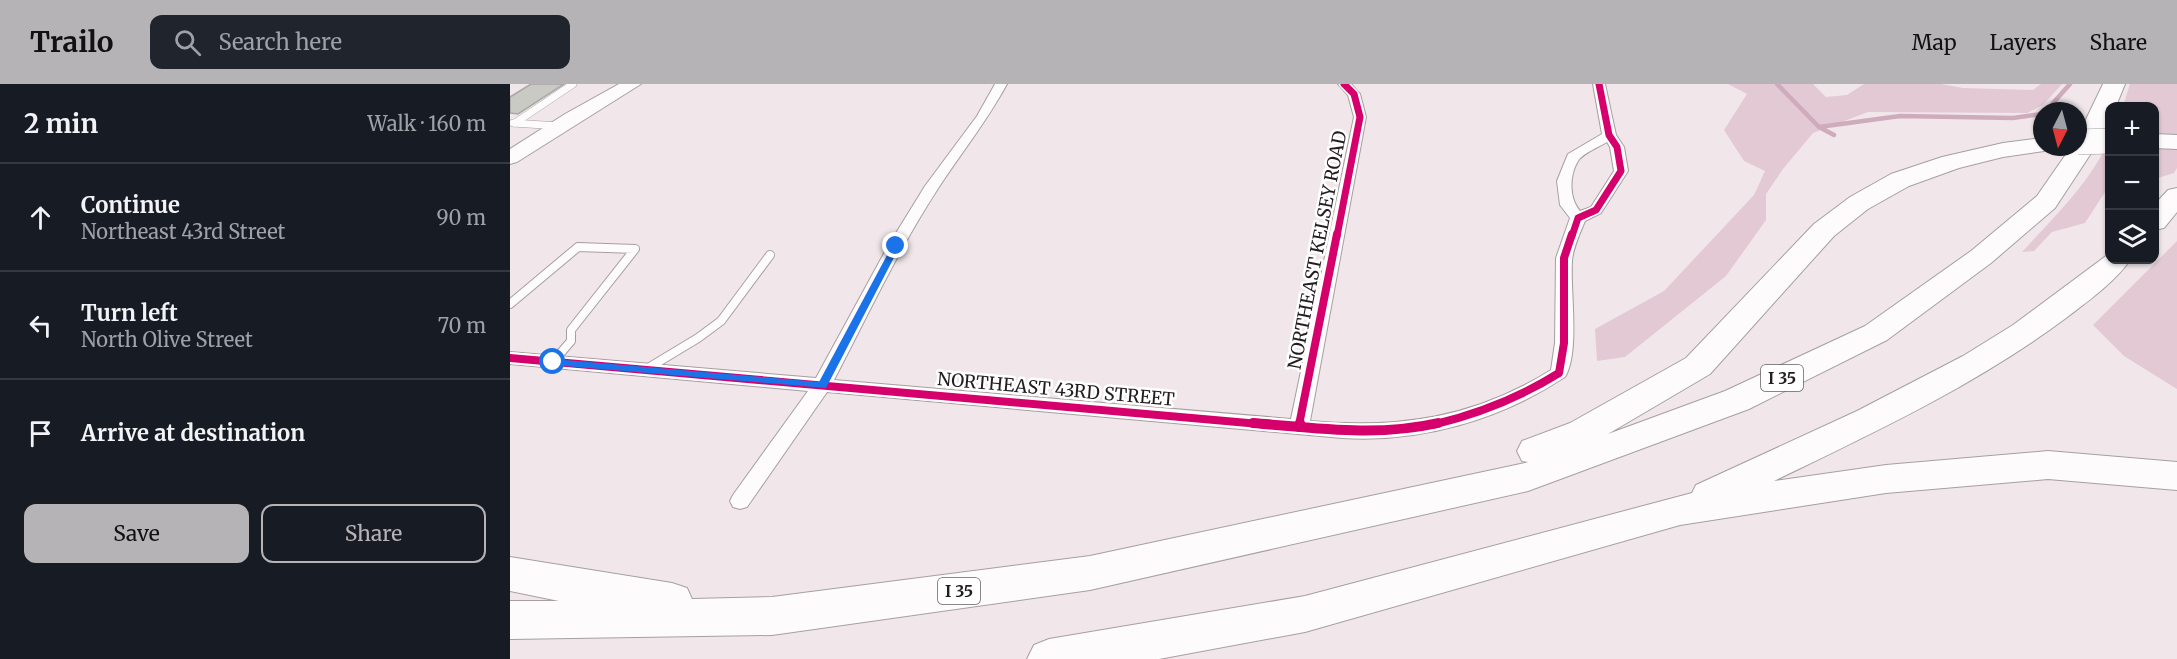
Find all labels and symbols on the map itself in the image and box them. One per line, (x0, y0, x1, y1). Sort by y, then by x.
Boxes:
north arrow (2033, 102, 2087, 156)
street label: NORTHEAST KELSEY ROAD (1283, 129, 1351, 371)
route end (882, 232, 908, 258)
route start (539, 348, 565, 374)
road number: I 35 (1761, 365, 1803, 391)
street label: NORTHEAST 43RD STREET (936, 367, 1176, 411)
road number: I 35 (938, 578, 980, 604)

